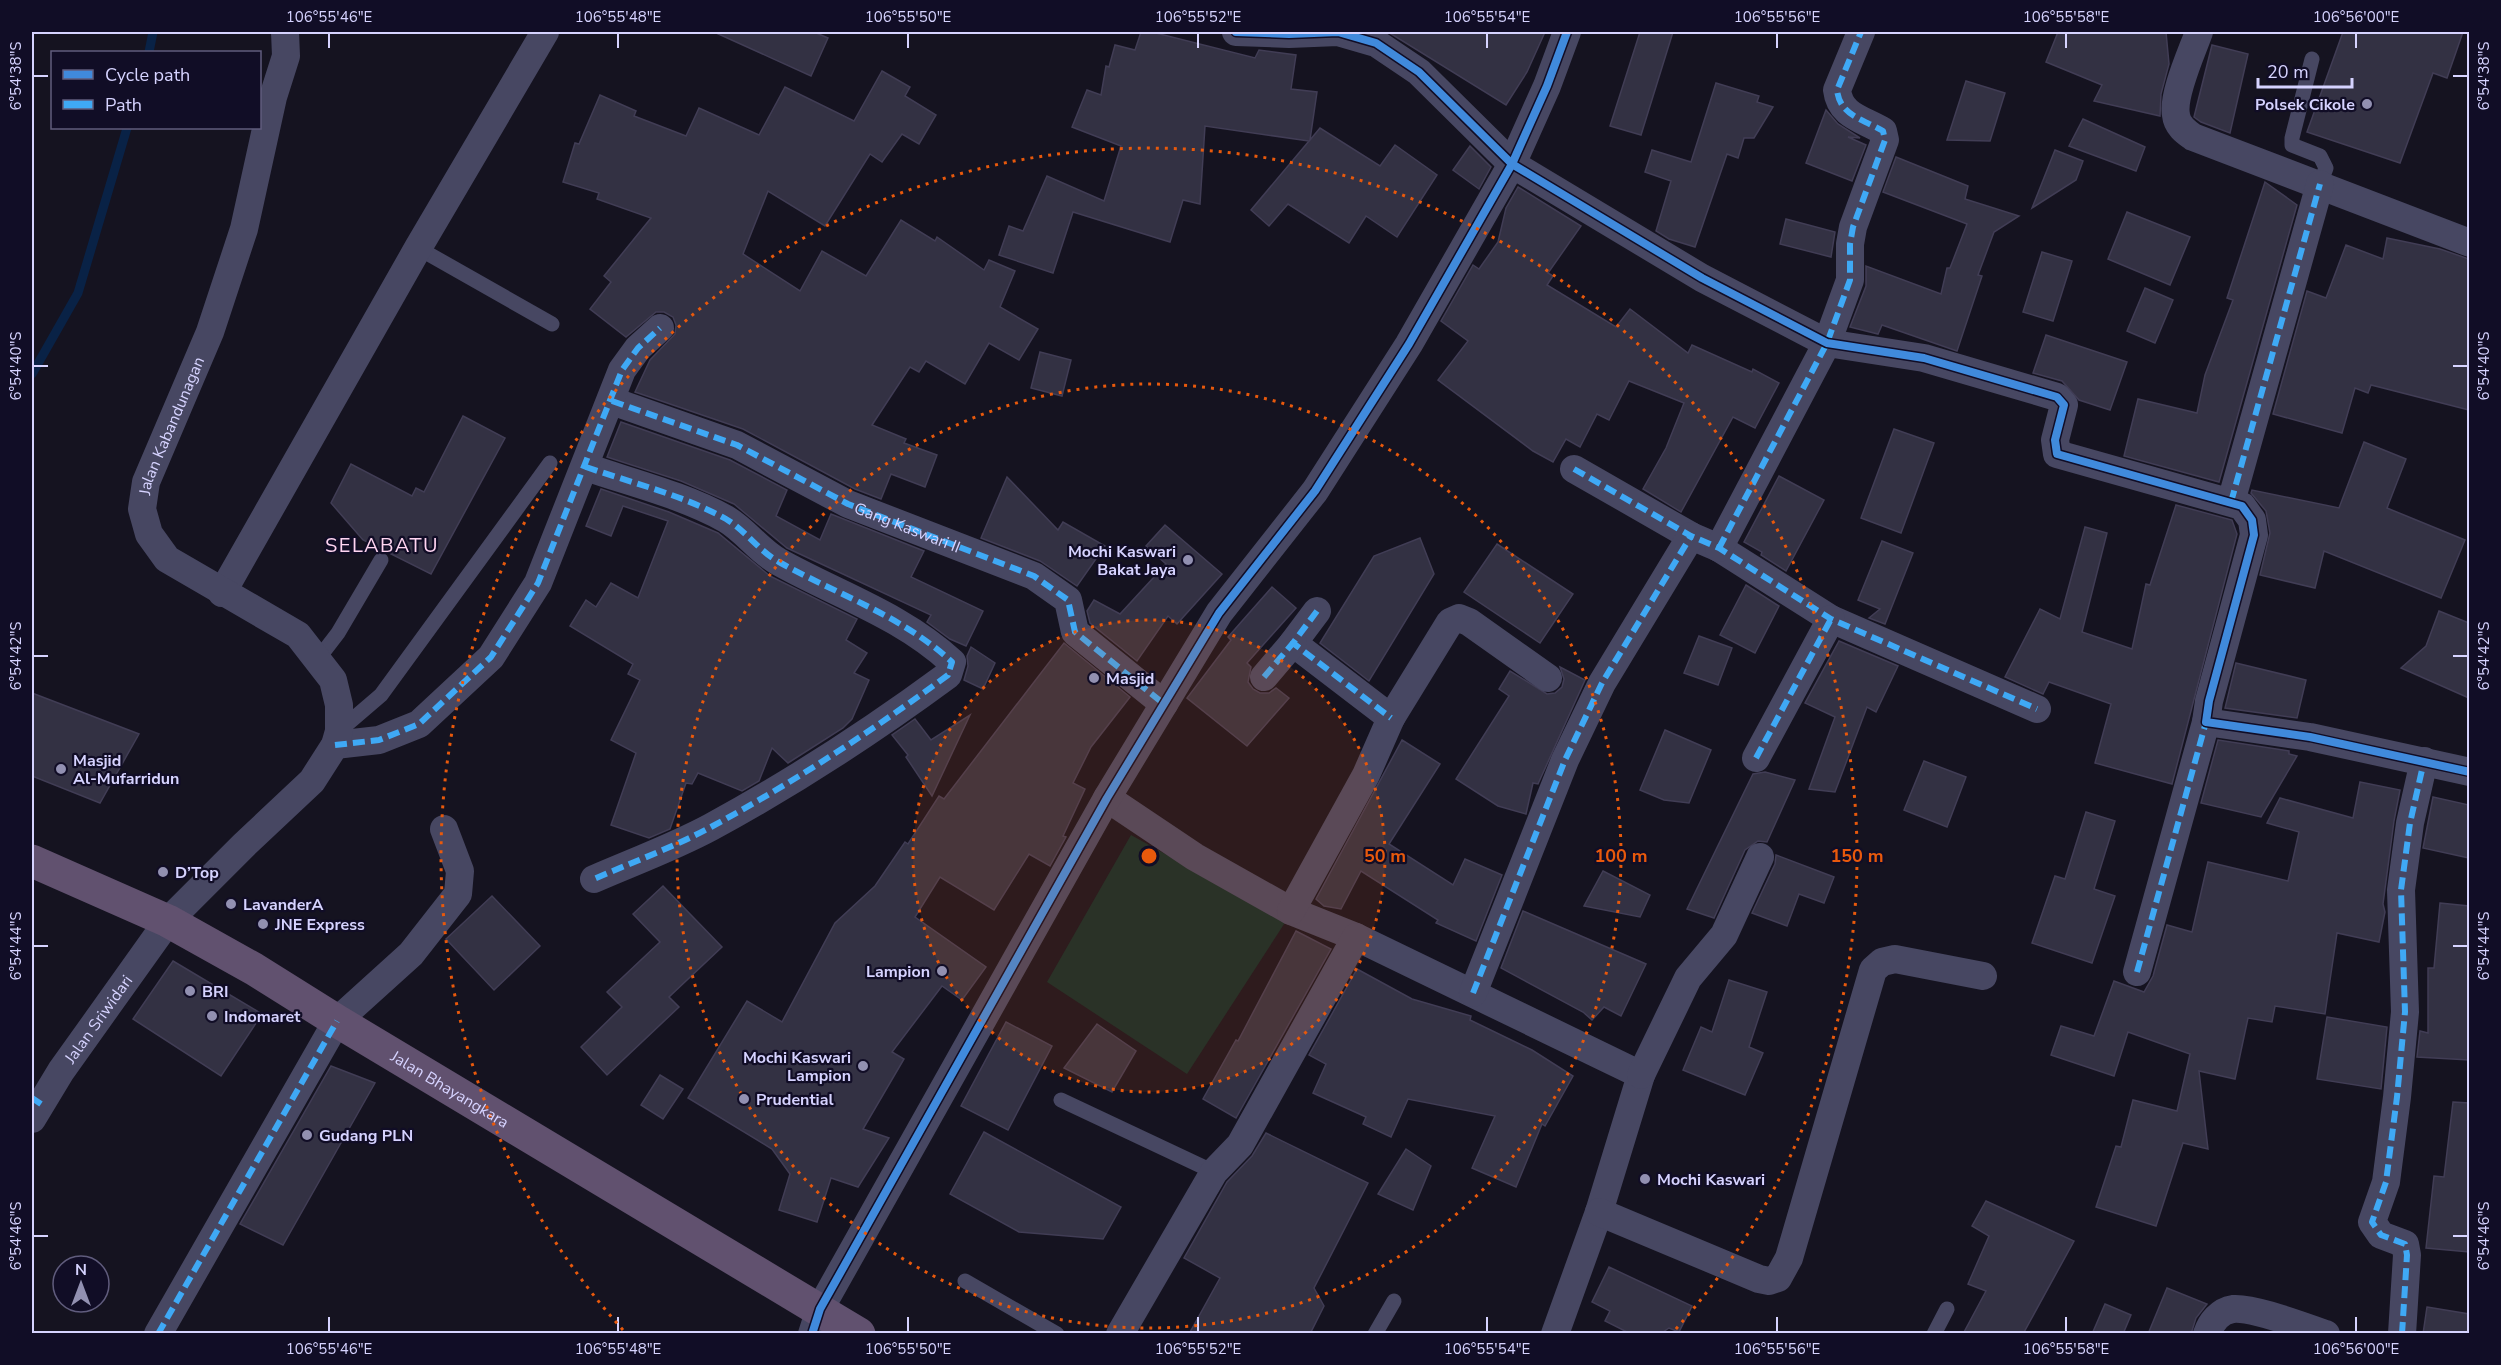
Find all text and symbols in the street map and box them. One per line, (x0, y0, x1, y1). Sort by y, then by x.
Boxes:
text: 106°55'46"E (286, 7, 372, 27)
text: 106°55'48"E (575, 7, 661, 27)
text: 106°55'50"E (865, 7, 951, 27)
text: 106°55'52"E (1155, 7, 1241, 27)
text: 106°55'54"E (1444, 7, 1530, 27)
text: 106°55'56"E (1734, 7, 1820, 27)
text: 106°55'58"E (2023, 7, 2109, 27)
text: 106°56'00"E (2313, 7, 2399, 27)
text: 6°54'38"S (6, 42, 26, 110)
text: 6°54'38"S (2474, 42, 2494, 110)
legend (51, 51, 261, 129)
scale bar (2258, 51, 2352, 89)
text: 20 m (2267, 60, 2309, 84)
text: Cycle path (105, 63, 190, 87)
text: Path (105, 93, 142, 117)
place label: Polsek Cikole (2255, 94, 2355, 116)
marker: Polsek Cikole (2360, 97, 2374, 111)
text: 6°54'40"S (6, 332, 26, 400)
text: 6°54'40"S (2474, 332, 2494, 400)
street label: Jalan Kabandunagan (134, 353, 210, 498)
street label: Gang Kaswari II (851, 497, 963, 558)
district label: SELABATU (325, 532, 439, 559)
place label: Mochi Kaswari Bakat Jaya (1068, 541, 1176, 581)
marker: Mochi Kaswari Bakat Jaya (1181, 553, 1195, 567)
text: 6°54'42"S (6, 622, 26, 690)
text: 6°54'42"S (2474, 622, 2494, 690)
place label: Masjid (1106, 668, 1154, 690)
marker: Masjid (1087, 671, 1101, 685)
place label: Masjid Al-Mufarridun (73, 750, 179, 790)
marker: Masjid Al-Mufarridun (54, 762, 68, 776)
text: 50 m (1364, 844, 1406, 868)
text: 100 m (1594, 844, 1648, 868)
text: 150 m (1830, 844, 1884, 868)
centre of rings (1139, 846, 1159, 866)
place label: D’Top (175, 862, 219, 884)
marker: D’Top (156, 865, 170, 879)
place label: LavanderA (243, 894, 324, 916)
marker: LavanderA (224, 897, 238, 911)
text: 6°54'44"S (6, 912, 26, 980)
text: 6°54'44"S (2474, 912, 2494, 980)
place label: JNE Express (274, 914, 365, 936)
marker: JNE Express (256, 917, 270, 931)
place label: Lampion (866, 961, 930, 983)
marker: Lampion (935, 964, 949, 978)
street label: Jalan Sriwidari (59, 971, 138, 1069)
place label: BRI (202, 981, 228, 1003)
marker: BRI (183, 984, 197, 998)
place label: Indomaret (224, 1006, 301, 1028)
marker: Indomaret (205, 1009, 219, 1023)
street label: Jalan Bhayangkara (386, 1045, 513, 1134)
place label: Mochi Kaswari Lampion (743, 1047, 851, 1087)
marker: Mochi Kaswari Lampion (856, 1059, 870, 1073)
place label: Prudential (756, 1089, 834, 1111)
marker: Prudential (737, 1092, 751, 1106)
place label: Gudang PLN (319, 1125, 413, 1147)
marker: Gudang PLN (300, 1128, 314, 1142)
place label: Mochi Kaswari (1657, 1169, 1765, 1191)
marker: Mochi Kaswari (1638, 1172, 1652, 1186)
text: 6°54'46"S (6, 1202, 26, 1270)
text: 6°54'46"S (2474, 1202, 2494, 1270)
north arrow (51, 1254, 111, 1314)
text: N (75, 1259, 87, 1281)
text: 106°55'46"E (286, 1339, 372, 1359)
text: 106°55'48"E (575, 1339, 661, 1359)
text: 106°55'50"E (865, 1339, 951, 1359)
text: 106°55'52"E (1155, 1339, 1241, 1359)
text: 106°55'54"E (1444, 1339, 1530, 1359)
text: 106°55'56"E (1734, 1339, 1820, 1359)
text: 106°55'58"E (2023, 1339, 2109, 1359)
text: 106°56'00"E (2313, 1339, 2399, 1359)

